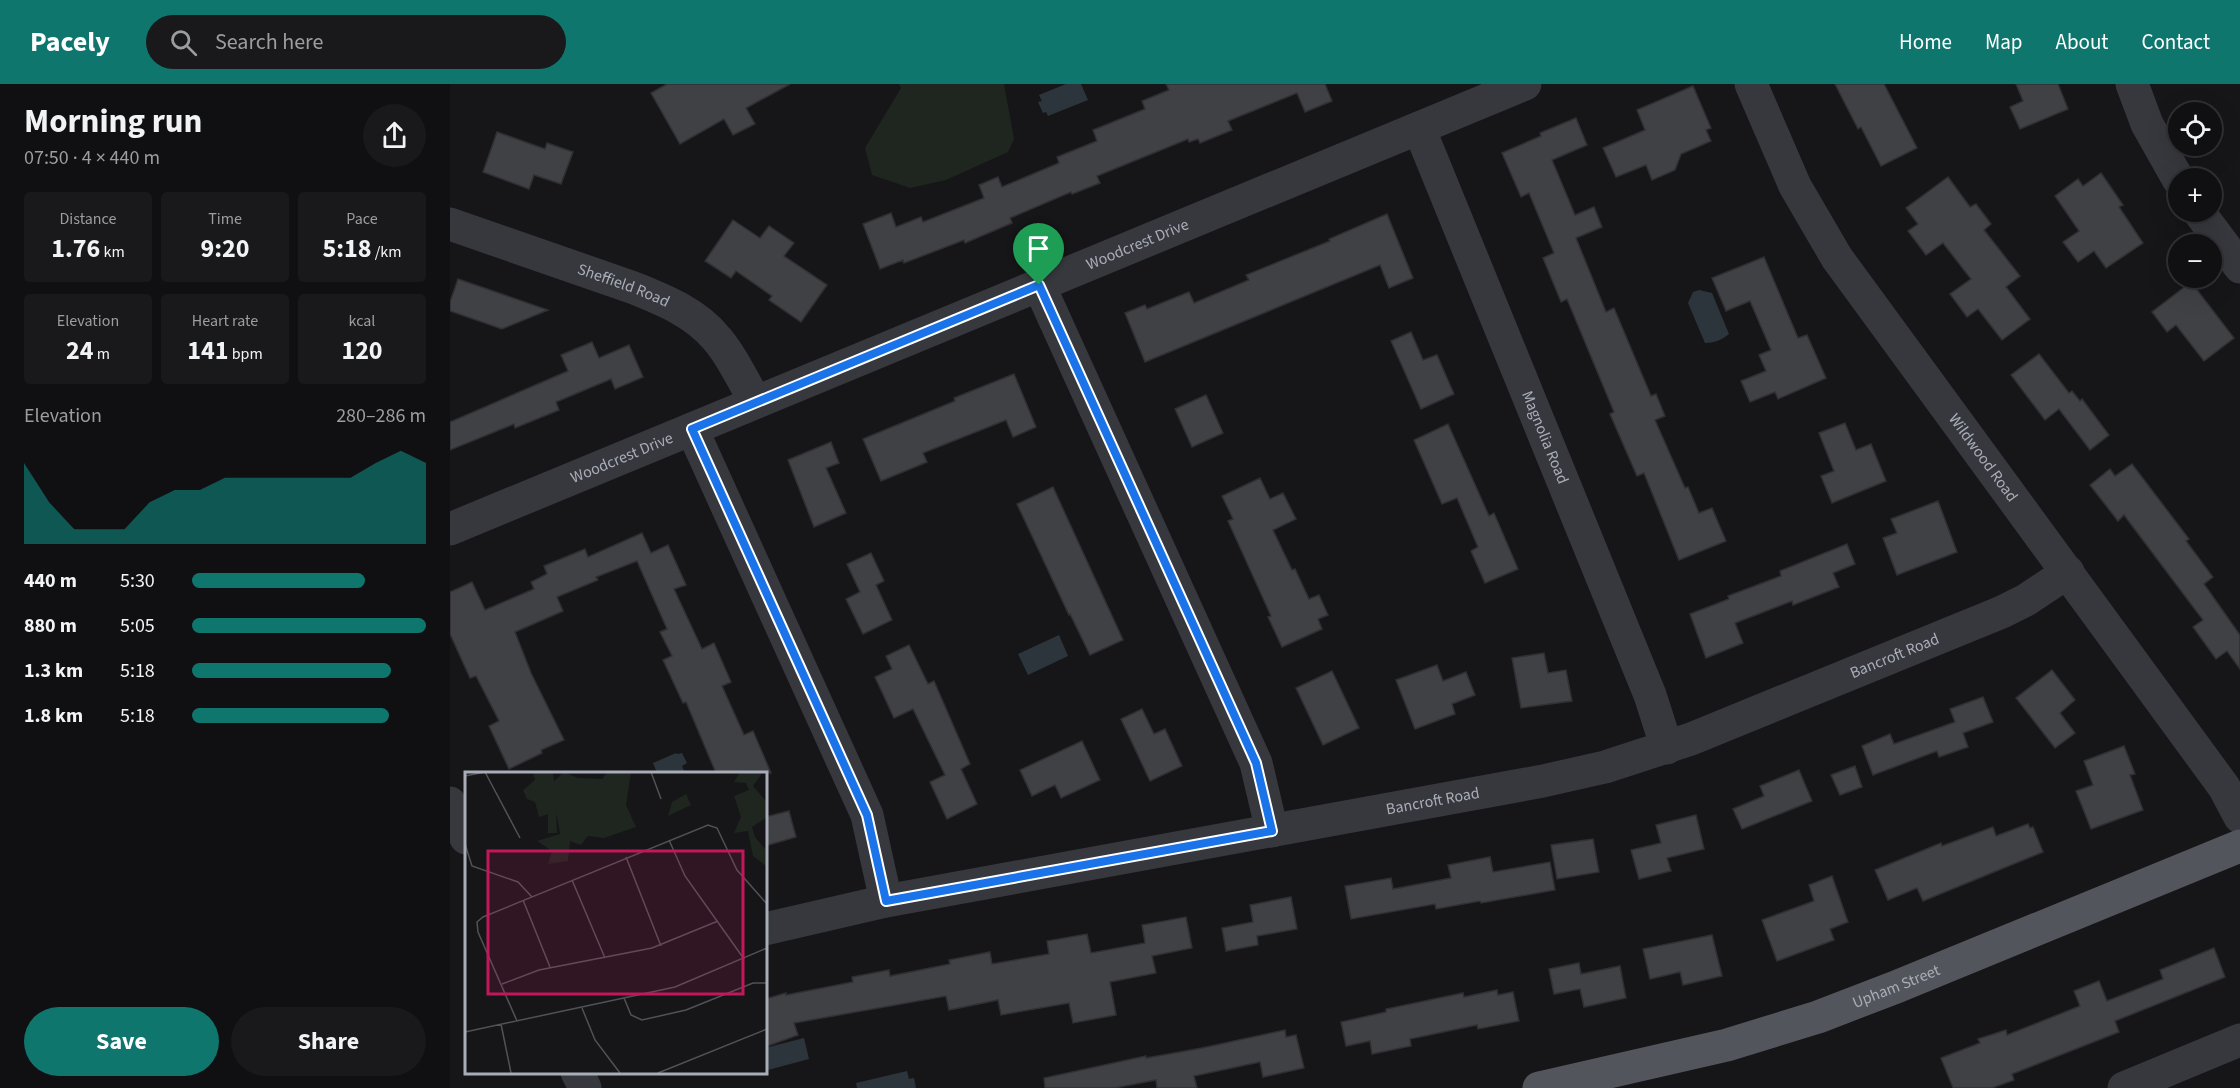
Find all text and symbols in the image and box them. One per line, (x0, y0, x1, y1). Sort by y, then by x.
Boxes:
search box (146, 15, 566, 69)
text: Pacely (30, 22, 110, 62)
icon: search (167, 26, 200, 59)
text: Search here (215, 26, 323, 58)
text: Home (1899, 27, 1952, 57)
text: Map (1985, 27, 2023, 57)
text: About (2056, 27, 2108, 57)
text: Contact (2141, 27, 2210, 57)
text: Morning run (24, 98, 202, 145)
map controls (2168, 102, 2222, 288)
button: locate (2168, 102, 2222, 156)
button: share (363, 104, 426, 167)
text: 07:50 · 4 × 440 m (24, 144, 160, 172)
button: + (2168, 168, 2222, 222)
text: Distance (60, 208, 116, 230)
text: Time (208, 208, 242, 230)
text: Pace (346, 208, 378, 230)
street label: Woodcrest Drive (1083, 213, 1192, 275)
pin (1013, 223, 1064, 285)
text: 1.76 (51, 230, 100, 267)
text: 9:20 (201, 230, 249, 267)
text: 5:18 (323, 230, 372, 267)
icon: arrive (1022, 232, 1055, 265)
button: − (2168, 234, 2222, 288)
text: km (100, 241, 125, 263)
text: /km (372, 241, 401, 263)
street label: Sheffield Road (574, 258, 673, 313)
text: Elevation (57, 310, 119, 332)
text: Heart rate (192, 310, 258, 332)
text: kcal (349, 310, 375, 332)
text: 24 (66, 332, 94, 369)
text: 141 (187, 332, 228, 369)
text: 120 (341, 332, 383, 369)
text: m (94, 343, 110, 365)
text: bpm (228, 343, 263, 365)
street label: Magnolia Road (1516, 387, 1574, 487)
text: Elevation (24, 402, 102, 430)
text: 280–286 m (336, 402, 426, 430)
street label: Wildwood Road (1943, 409, 2023, 507)
street label: Woodcrest Drive (567, 427, 677, 489)
text: 440 m (24, 567, 77, 595)
text: 5:30 (120, 567, 155, 595)
text: 880 m (24, 612, 77, 640)
text: 5:05 (120, 612, 155, 640)
street label: Bancroft Road (1847, 628, 1943, 684)
text: 1.3 km (24, 657, 83, 685)
text: 5:18 (120, 657, 155, 685)
text: 1.8 km (24, 702, 83, 730)
text: 5:18 (120, 702, 155, 730)
inset map (465, 772, 766, 1073)
street label: Bancroft Road (1384, 782, 1481, 820)
street label: Upham Street (1849, 959, 1944, 1014)
button: Save (24, 1007, 219, 1076)
button: Share (231, 1007, 426, 1076)

